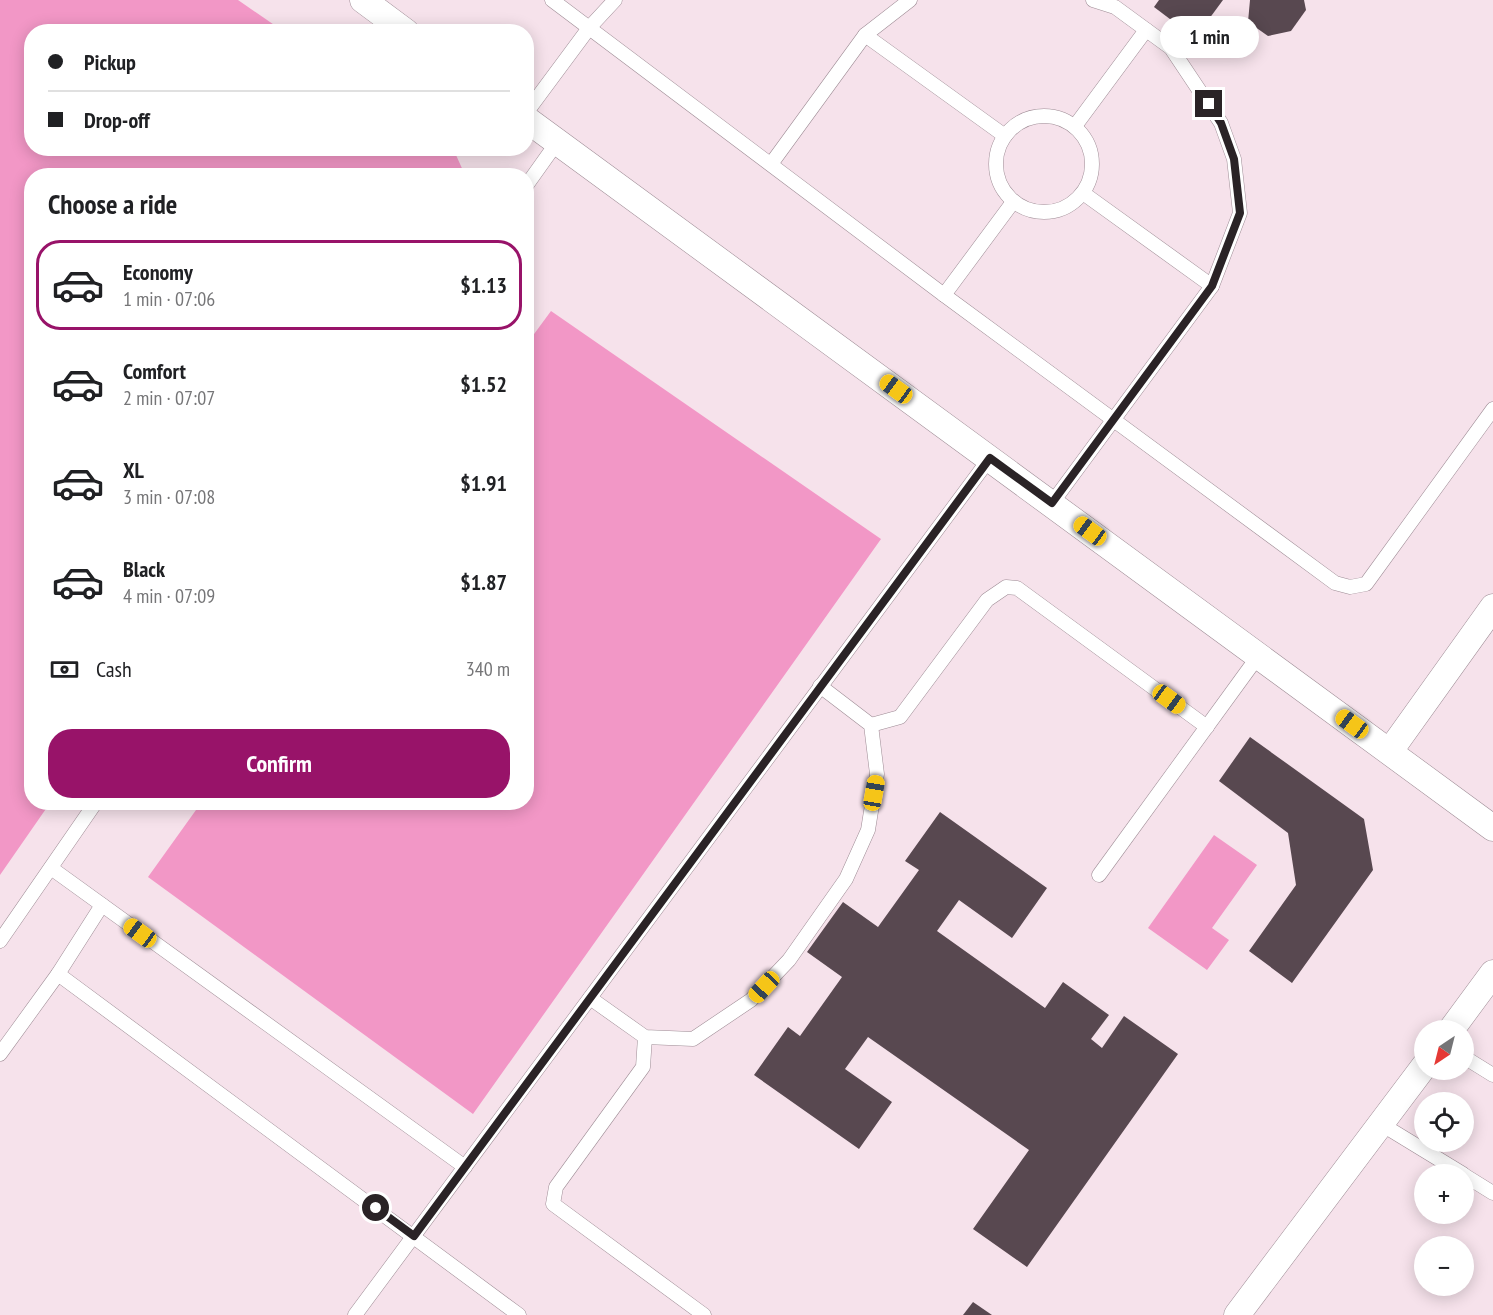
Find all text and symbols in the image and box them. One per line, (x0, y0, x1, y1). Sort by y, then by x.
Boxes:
callout: 1 min (1160, 17, 1258, 59)
text: 1 min (1189, 24, 1230, 50)
text: Pickup (84, 48, 136, 76)
route end (1195, 90, 1222, 117)
text: Drop-off (84, 106, 150, 134)
text: Choose a ride (48, 187, 177, 221)
icon: car (51, 258, 105, 312)
text: Economy (123, 258, 193, 286)
text: $1.13 (460, 271, 507, 299)
text: 1 min · 07:06 (123, 286, 215, 312)
icon: car (51, 357, 105, 411)
text: Comfort (123, 357, 186, 385)
text: $1.52 (460, 370, 507, 398)
car (876, 371, 916, 407)
text: 2 min · 07:07 (123, 385, 215, 411)
icon: car (51, 456, 105, 510)
text: XL (123, 456, 144, 484)
text: $1.91 (460, 469, 507, 497)
text: 3 min · 07:08 (123, 484, 215, 510)
car (1070, 513, 1110, 549)
icon: car (51, 555, 105, 609)
text: Black (123, 555, 165, 583)
text: $1.87 (460, 568, 507, 596)
text: 4 min · 07:09 (123, 583, 215, 609)
icon: cash (48, 653, 81, 686)
text: Cash (96, 655, 132, 683)
text: 340 m (466, 656, 510, 682)
car (1149, 681, 1189, 717)
car (1332, 706, 1372, 742)
button: Confirm (48, 729, 510, 798)
car (862, 774, 886, 812)
car (120, 915, 160, 951)
car (745, 968, 783, 1006)
north arrow (1414, 1020, 1474, 1080)
map controls (1414, 1020, 1474, 1296)
button: locate (1414, 1092, 1474, 1152)
button: + (1414, 1164, 1474, 1224)
route start (362, 1194, 389, 1221)
button: − (1414, 1236, 1474, 1296)

